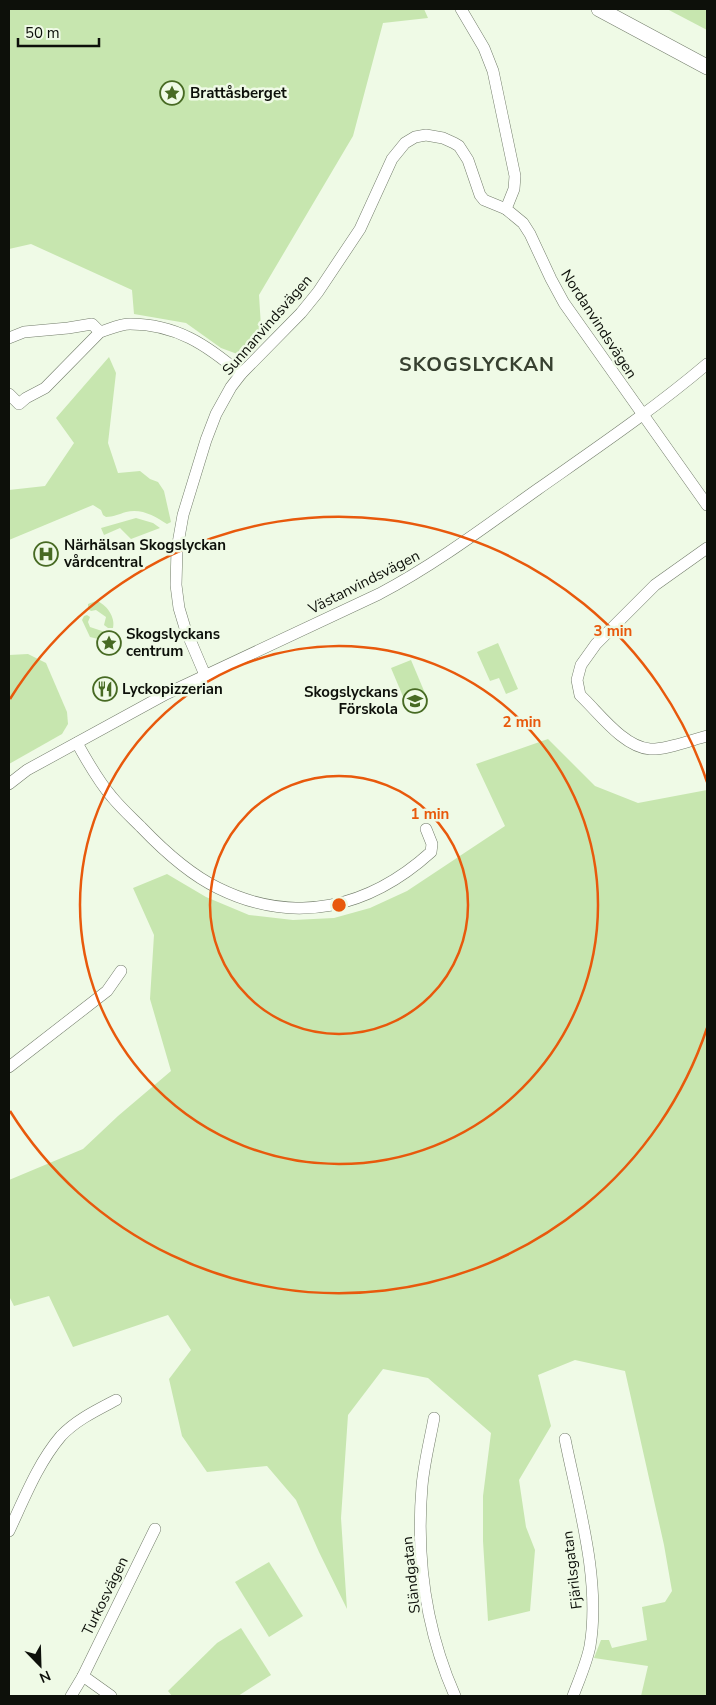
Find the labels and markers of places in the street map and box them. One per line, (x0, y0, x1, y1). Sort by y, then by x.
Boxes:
place icon: Brattåsberget (159, 80, 185, 106)
place label: Brattåsberget (190, 83, 287, 103)
place label: Närhälsan Skogslyckan vårdcentral (63, 535, 226, 572)
hospital icon: Närhälsan Skogslyckan vårdcentral (33, 541, 59, 567)
place label: Skogslyckans centrum (126, 624, 220, 661)
place icon: Skogslyckans centrum (96, 630, 122, 656)
restaurant icon: Lyckopizzerian (92, 676, 118, 702)
place label: Lyckopizzerian (122, 679, 223, 699)
place label: Skogslyckans Förskola (304, 682, 398, 719)
school or university icon: Skogslyckans Förskola (402, 688, 428, 714)
centre of rings (330, 896, 348, 914)

